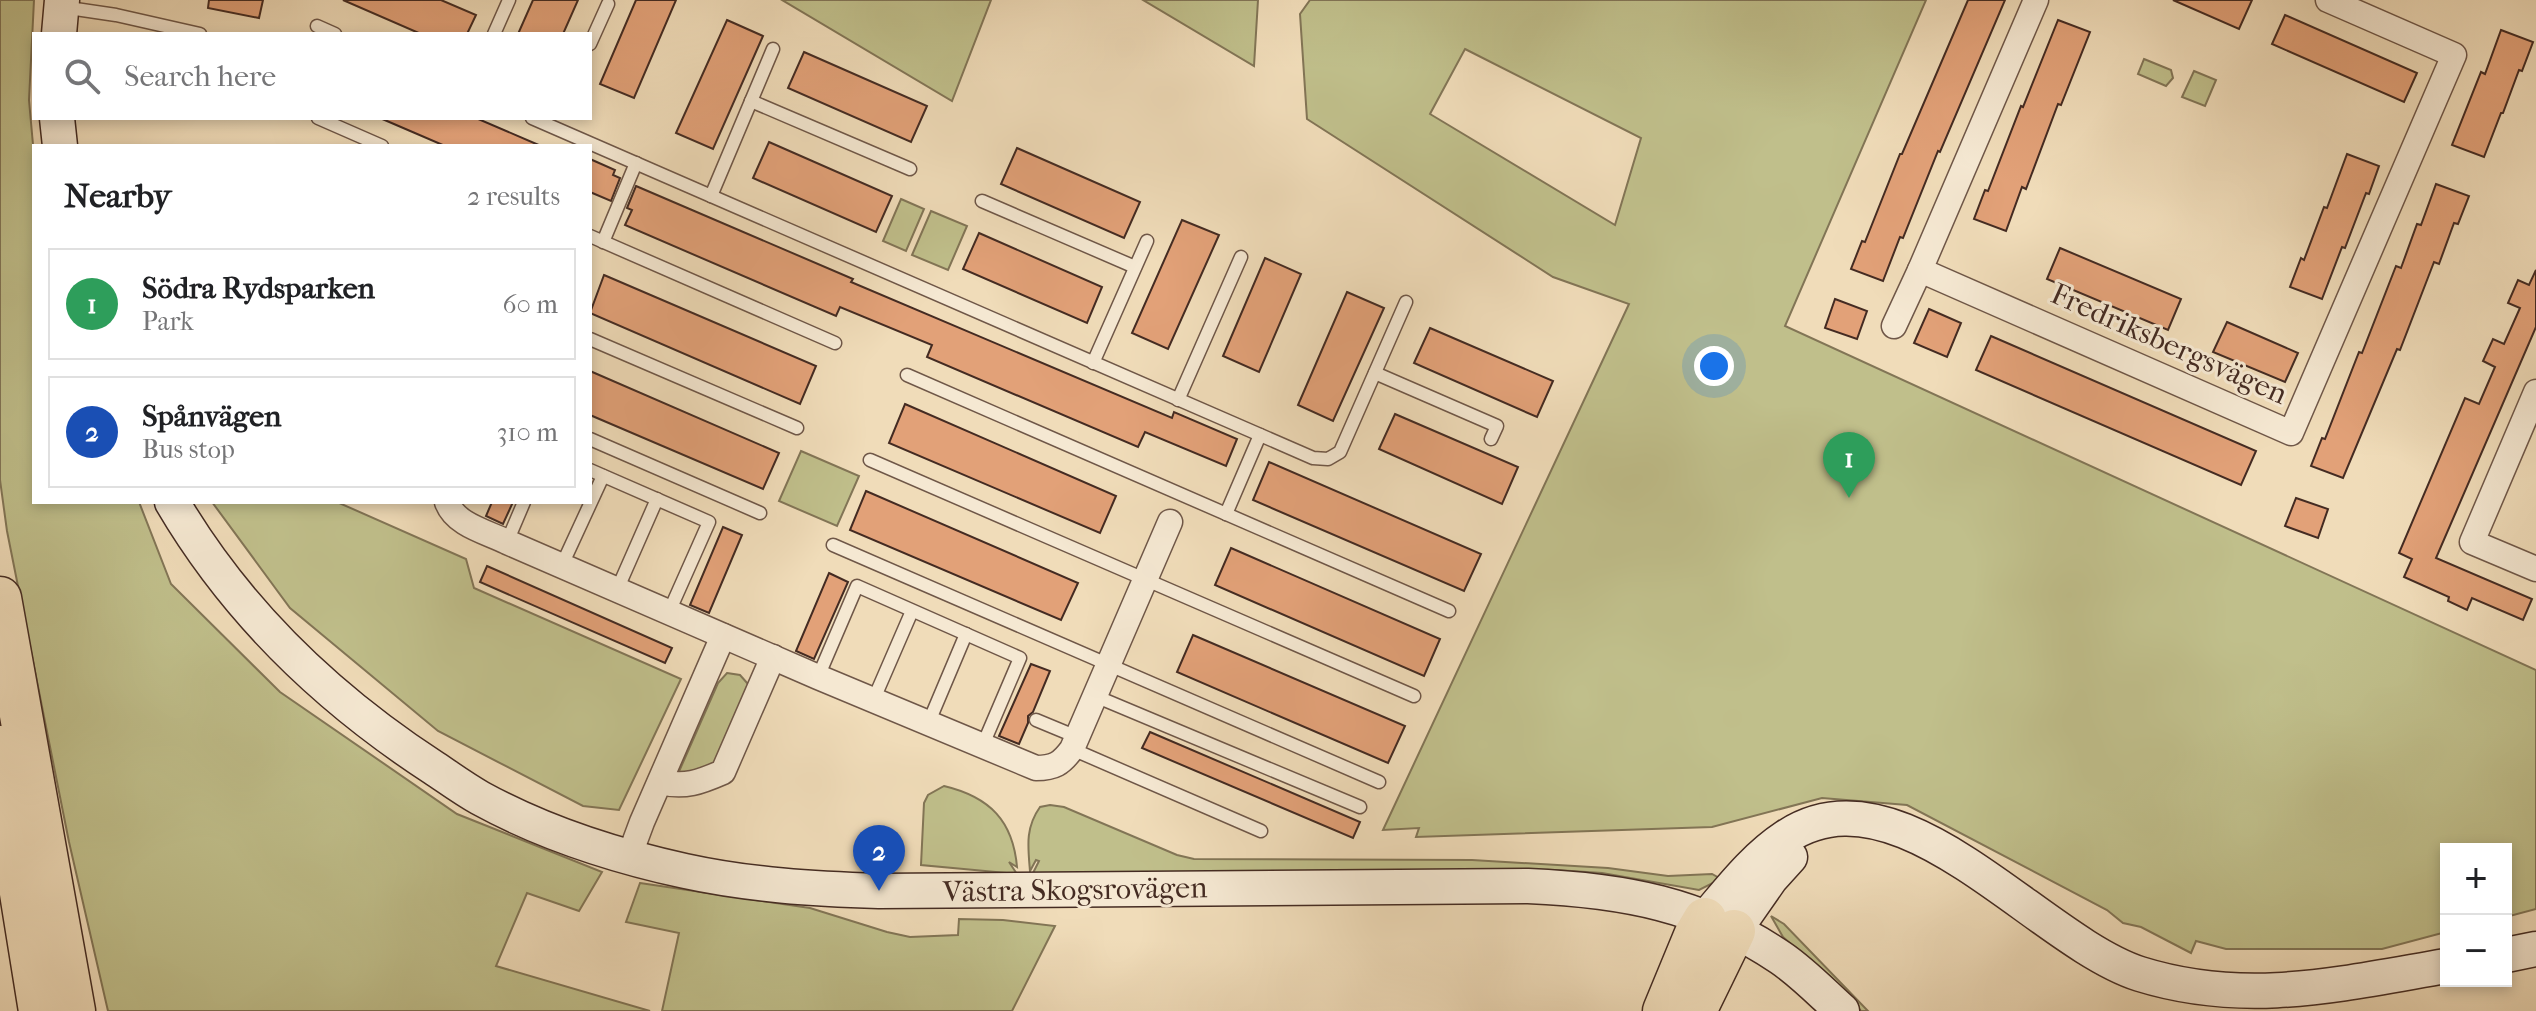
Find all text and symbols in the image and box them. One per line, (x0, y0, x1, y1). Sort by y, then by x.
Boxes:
search box (32, 32, 592, 120)
icon: search (60, 54, 104, 98)
text: Search here (124, 59, 276, 94)
text: Nearby (64, 176, 171, 216)
text: 2 results (467, 181, 560, 212)
text: Södra Rydsparken (142, 271, 375, 306)
street label: Fredriksbergsvägen (2045, 276, 2293, 412)
text: 1 (87, 289, 97, 320)
text: 60 m (502, 289, 558, 320)
text: Park (142, 306, 194, 337)
your location (1694, 346, 1734, 386)
text: Spånvägen (142, 399, 281, 434)
text: 2 (85, 417, 99, 448)
text: 310 m (497, 417, 558, 448)
pin: 1 (1823, 432, 1875, 498)
text: Bus stop (142, 434, 235, 465)
pin: 2 (853, 825, 905, 891)
map controls (2440, 843, 2512, 987)
button: + (2440, 843, 2512, 915)
street label: Västra Skogsrovägen (941, 870, 1208, 910)
button: − (2440, 915, 2512, 987)

